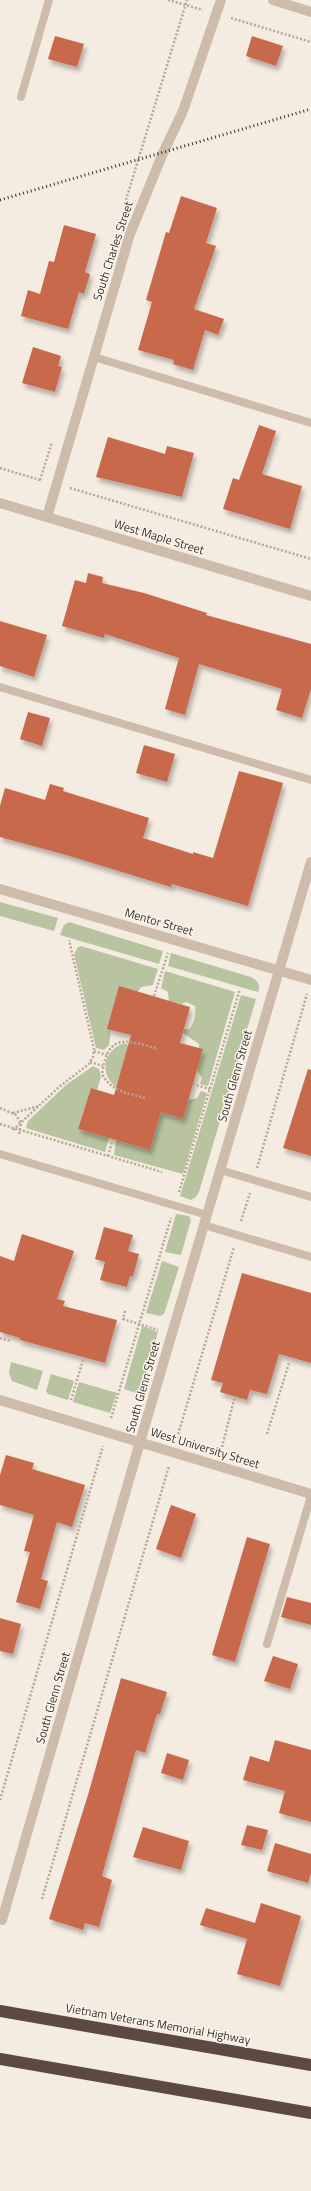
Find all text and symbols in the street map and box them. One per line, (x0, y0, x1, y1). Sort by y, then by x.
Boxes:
street label: South Charles Street (87, 198, 138, 303)
street label: West Maple Street (112, 514, 207, 560)
street label: Mentor Street (123, 903, 197, 941)
street label: South Glenn Street (212, 1027, 257, 1124)
street label: South Glenn Street (120, 1338, 165, 1435)
street label: West University Street (148, 1422, 263, 1473)
street label: South Glenn Street (30, 1649, 75, 1746)
street label: Vietnam Veterans Memorial Highway (64, 1998, 252, 2049)

